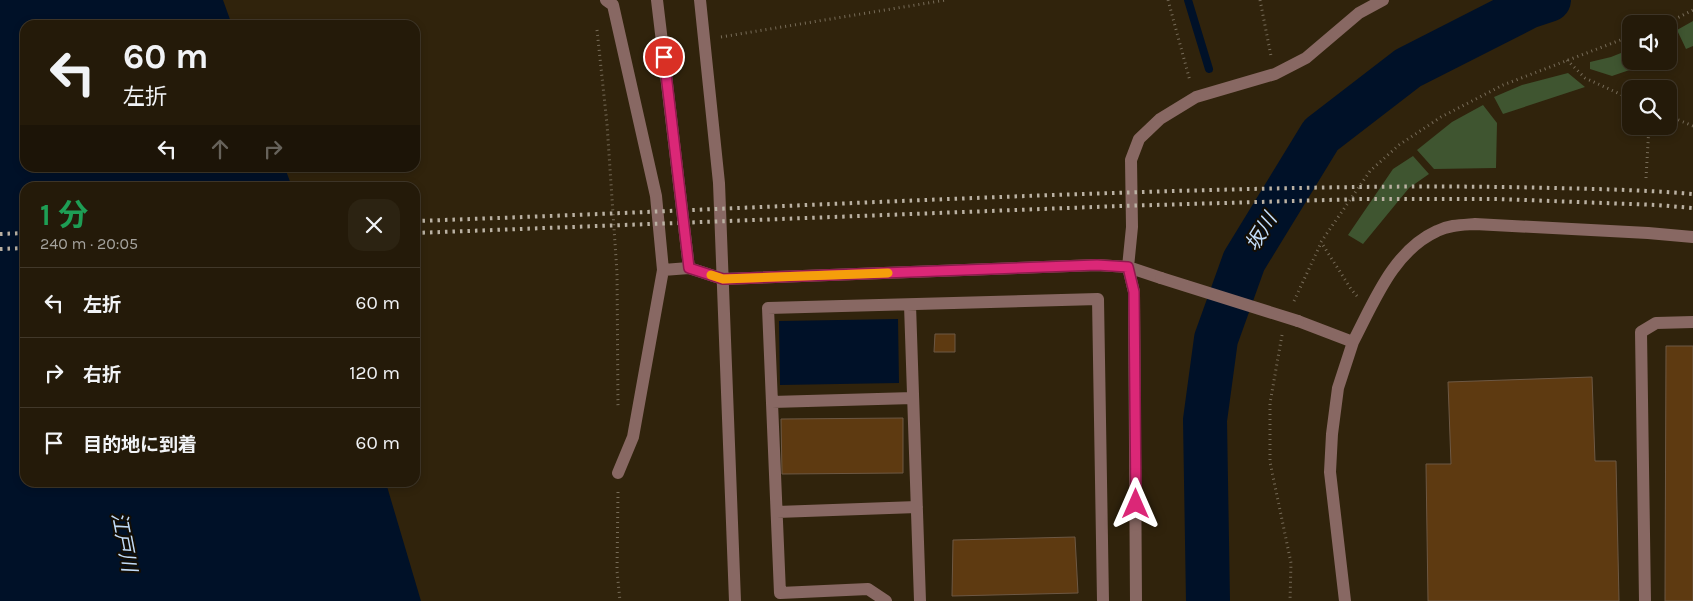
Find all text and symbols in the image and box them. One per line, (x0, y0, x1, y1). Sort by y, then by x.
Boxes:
map controls (1622, 15, 1677, 135)
button: sound (1622, 15, 1677, 70)
text: 60 m (123, 36, 208, 77)
pin (643, 36, 685, 78)
icon: left (40, 40, 105, 105)
icon: arrive (650, 43, 678, 71)
button: search (1622, 80, 1677, 135)
text: 左折 (123, 84, 167, 110)
icon: left (153, 135, 181, 163)
icon: ahead (206, 135, 234, 163)
icon: right (259, 135, 287, 163)
text: 1 分 (40, 197, 88, 233)
button: close (348, 199, 400, 251)
water label: 坂川 (1241, 207, 1282, 255)
text: 240 m · 20:05 (40, 234, 138, 253)
icon: left (40, 289, 68, 317)
text: 60 m (356, 292, 400, 314)
text: 左折 (83, 294, 121, 316)
icon: right (40, 359, 68, 387)
text: 120 m (349, 362, 400, 384)
text: 右折 (83, 364, 121, 386)
icon: arrive (40, 429, 68, 457)
text: 60 m (356, 432, 400, 454)
text: 目的地に到着 (83, 434, 197, 456)
position arrow (1109, 477, 1161, 529)
water label: 江戸川 (107, 510, 141, 576)

